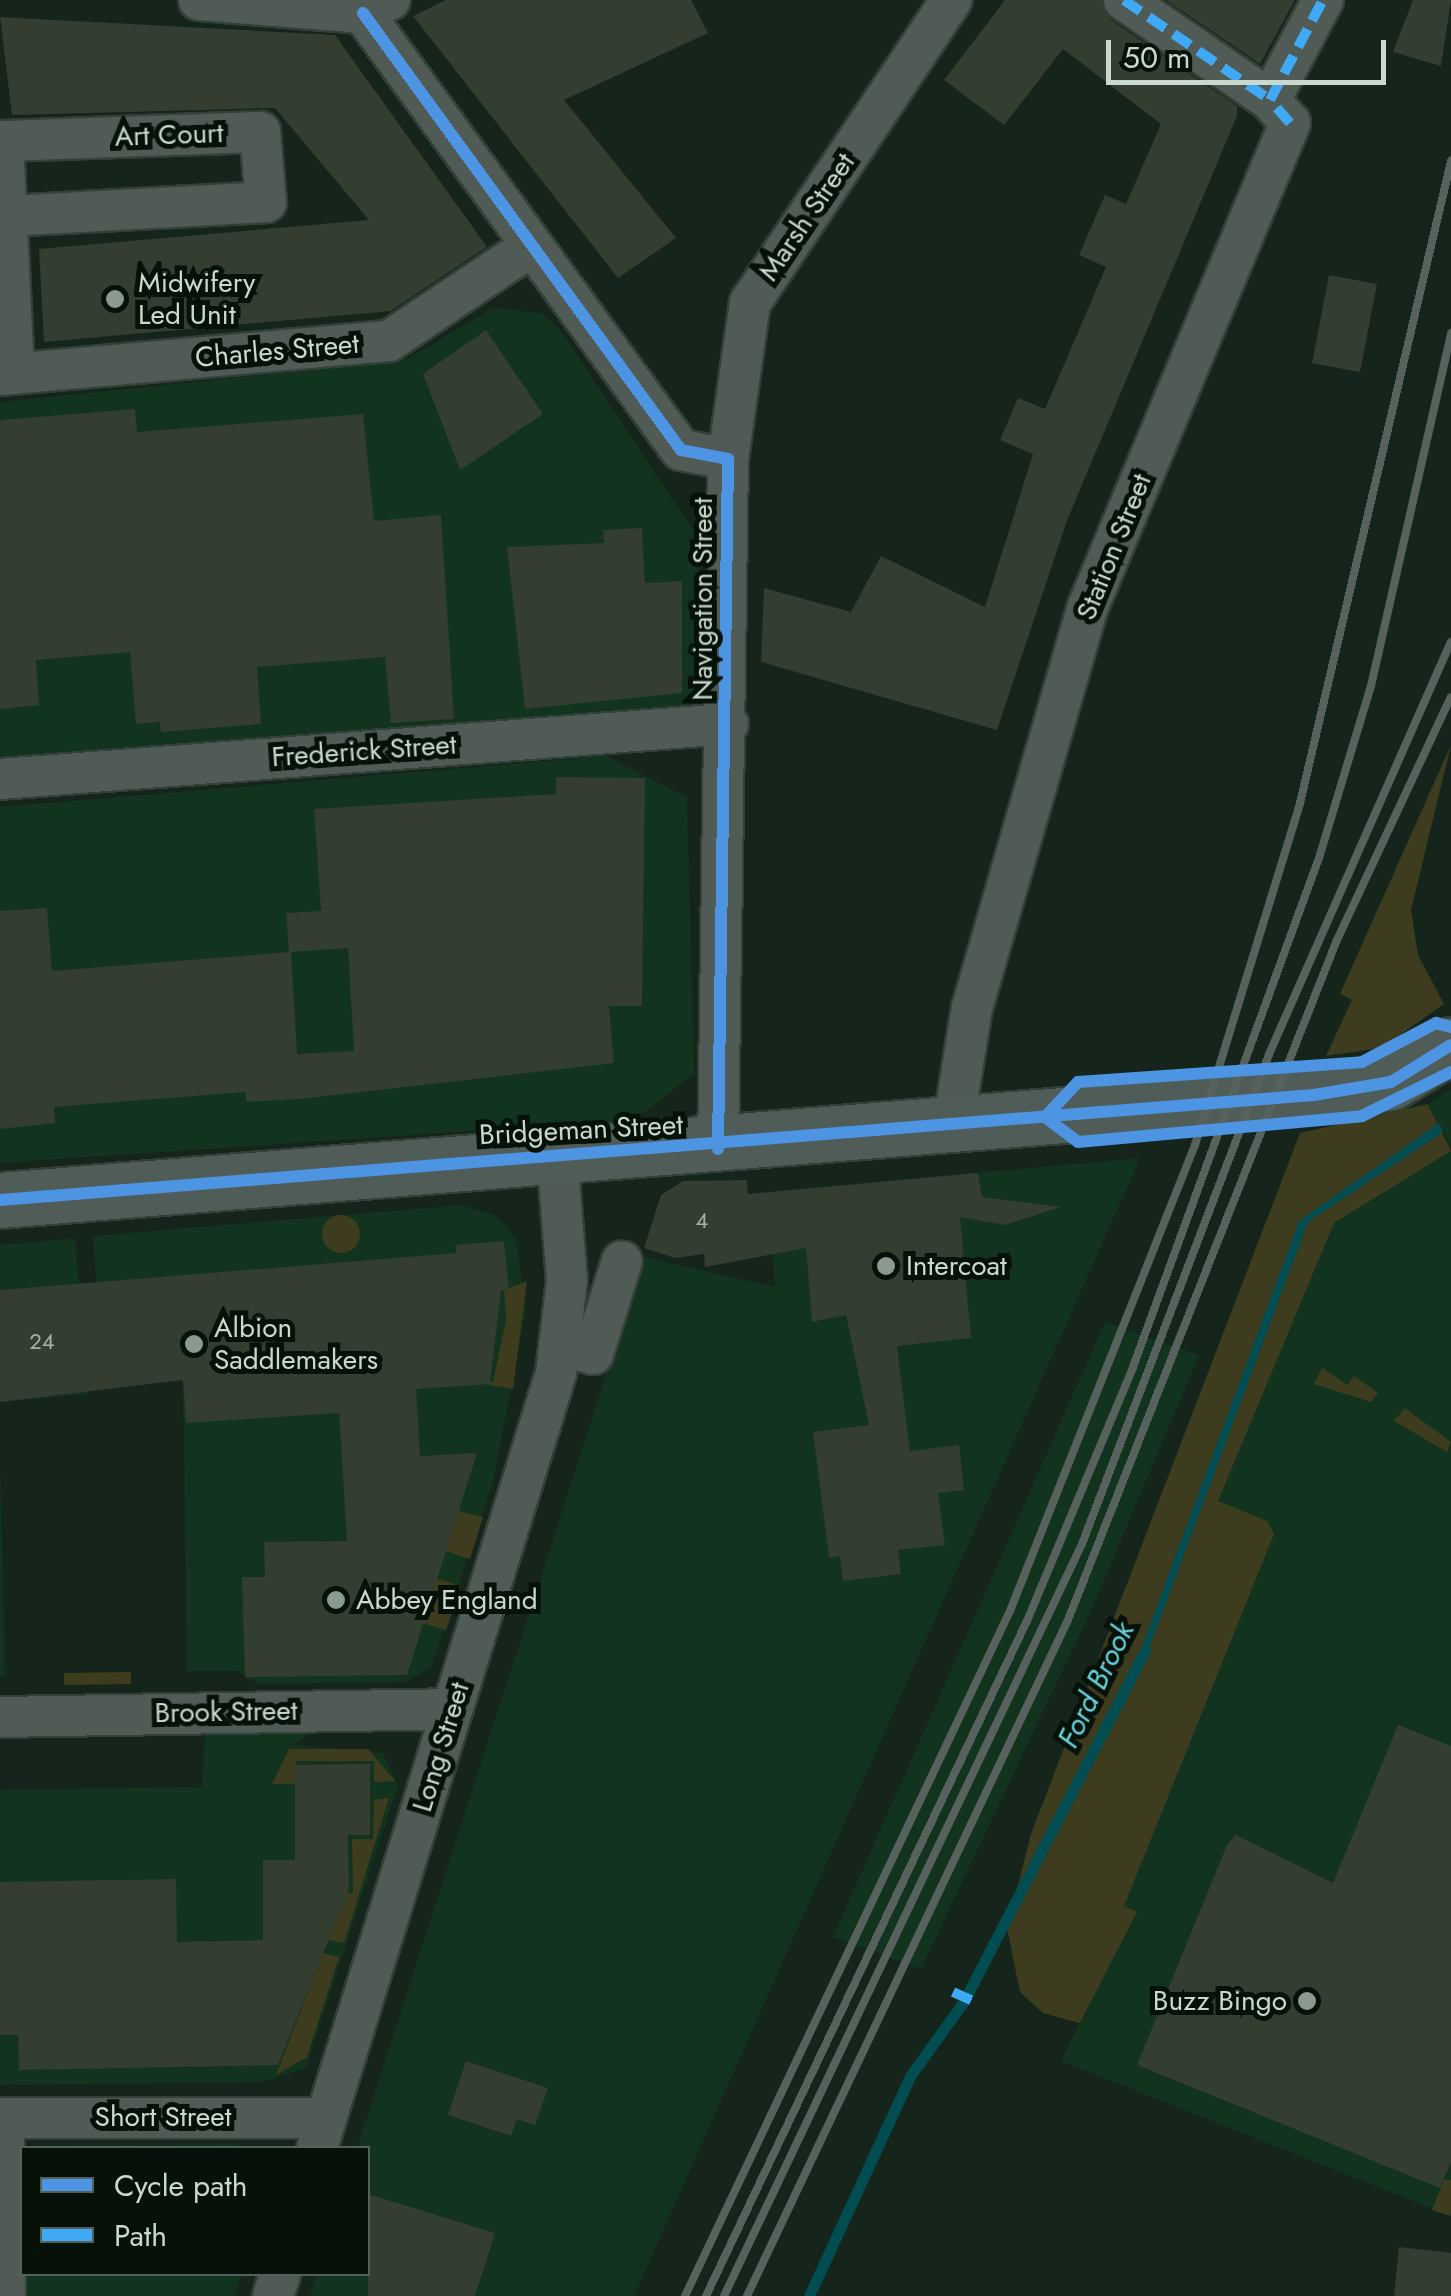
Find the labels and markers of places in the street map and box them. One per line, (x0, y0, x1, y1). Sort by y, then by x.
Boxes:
place label: Midwifery Led Unit (138, 266, 255, 332)
marker: Midwifery Led Unit (102, 286, 128, 312)
place label: Intercoat (906, 1249, 1007, 1283)
marker: Intercoat (875, 1255, 897, 1277)
place label: Albion Saddlemakers (214, 1311, 378, 1377)
marker: Albion Saddlemakers (183, 1333, 205, 1355)
place label: Abbey England (356, 1583, 538, 1617)
marker: Abbey England (325, 1589, 347, 1611)
place label: Buzz Bingo (1153, 1984, 1287, 2018)
marker: Buzz Bingo (1296, 1990, 1318, 2012)

